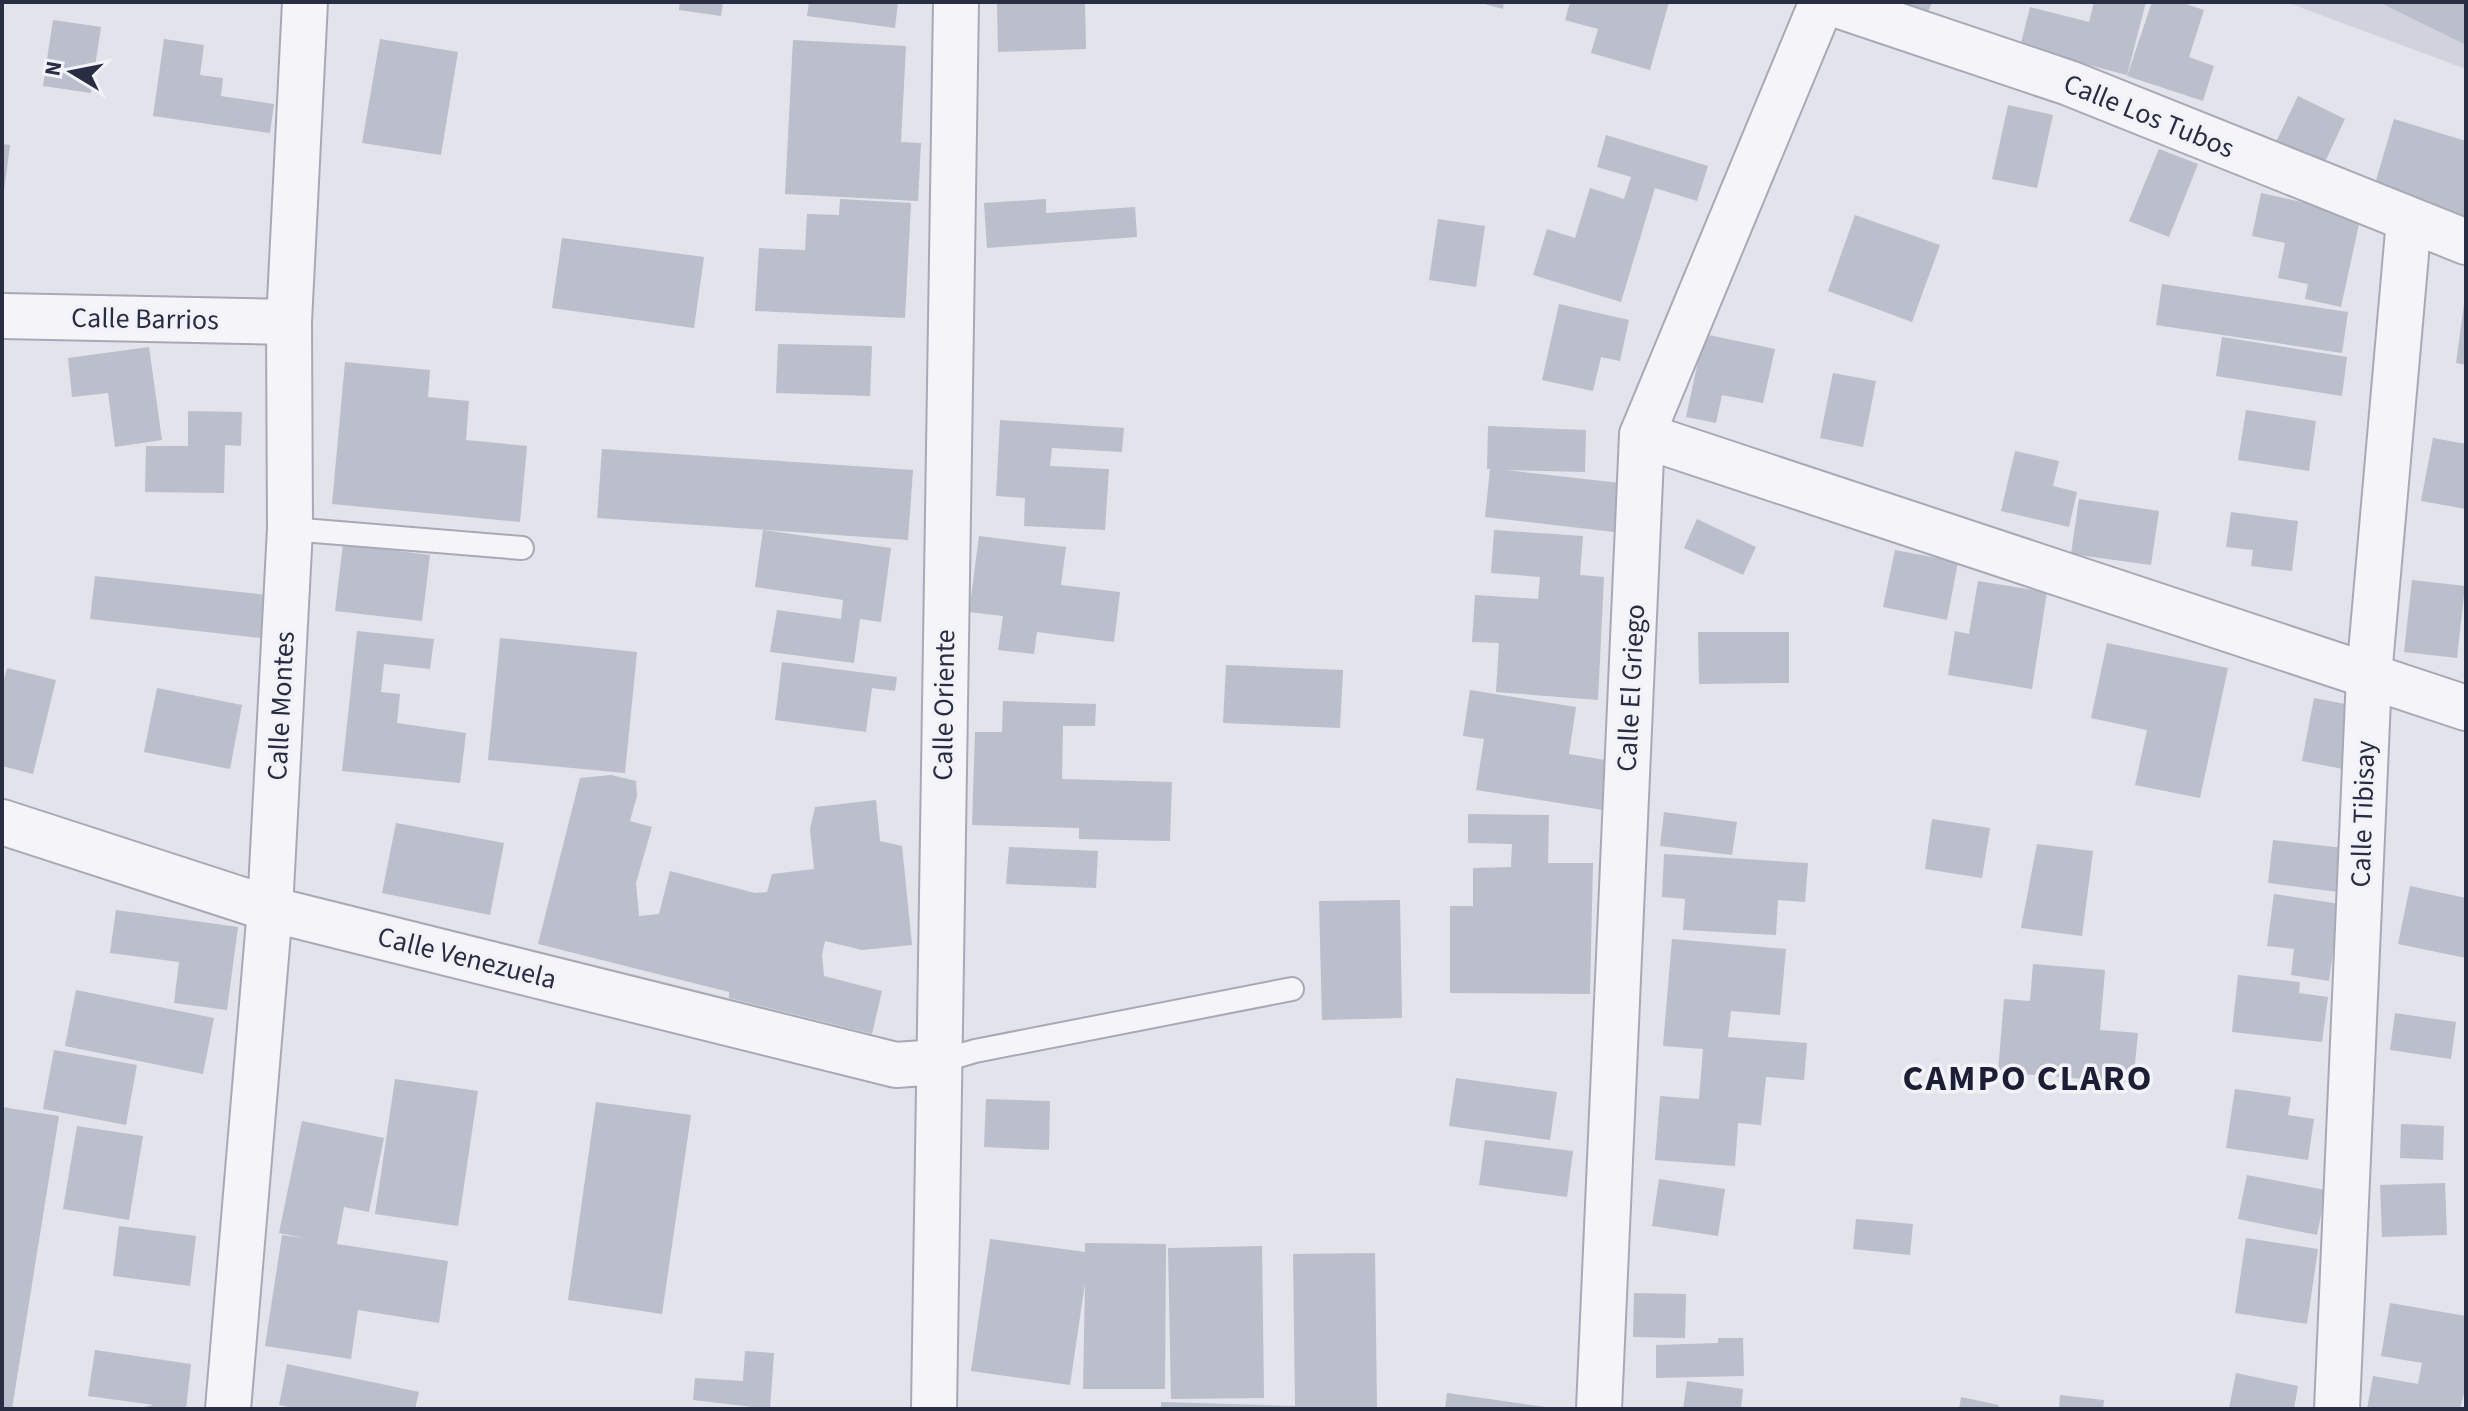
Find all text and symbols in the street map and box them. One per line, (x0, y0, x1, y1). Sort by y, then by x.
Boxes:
north arrow (32, 32, 112, 112)
text: N (36, 59, 70, 79)
street label: Calle Los Tubos (2058, 64, 2240, 168)
street label: Calle Barrios (71, 298, 219, 340)
street label: Calle El Griego (1607, 603, 1655, 773)
street label: Calle Oriente (923, 629, 965, 781)
street label: Calle Montes (257, 630, 305, 782)
street label: Calle Tibisay (2340, 740, 2386, 888)
street label: Calle Venezuela (373, 916, 561, 1000)
district label: CAMPO CLARO (1903, 1053, 2153, 1104)

